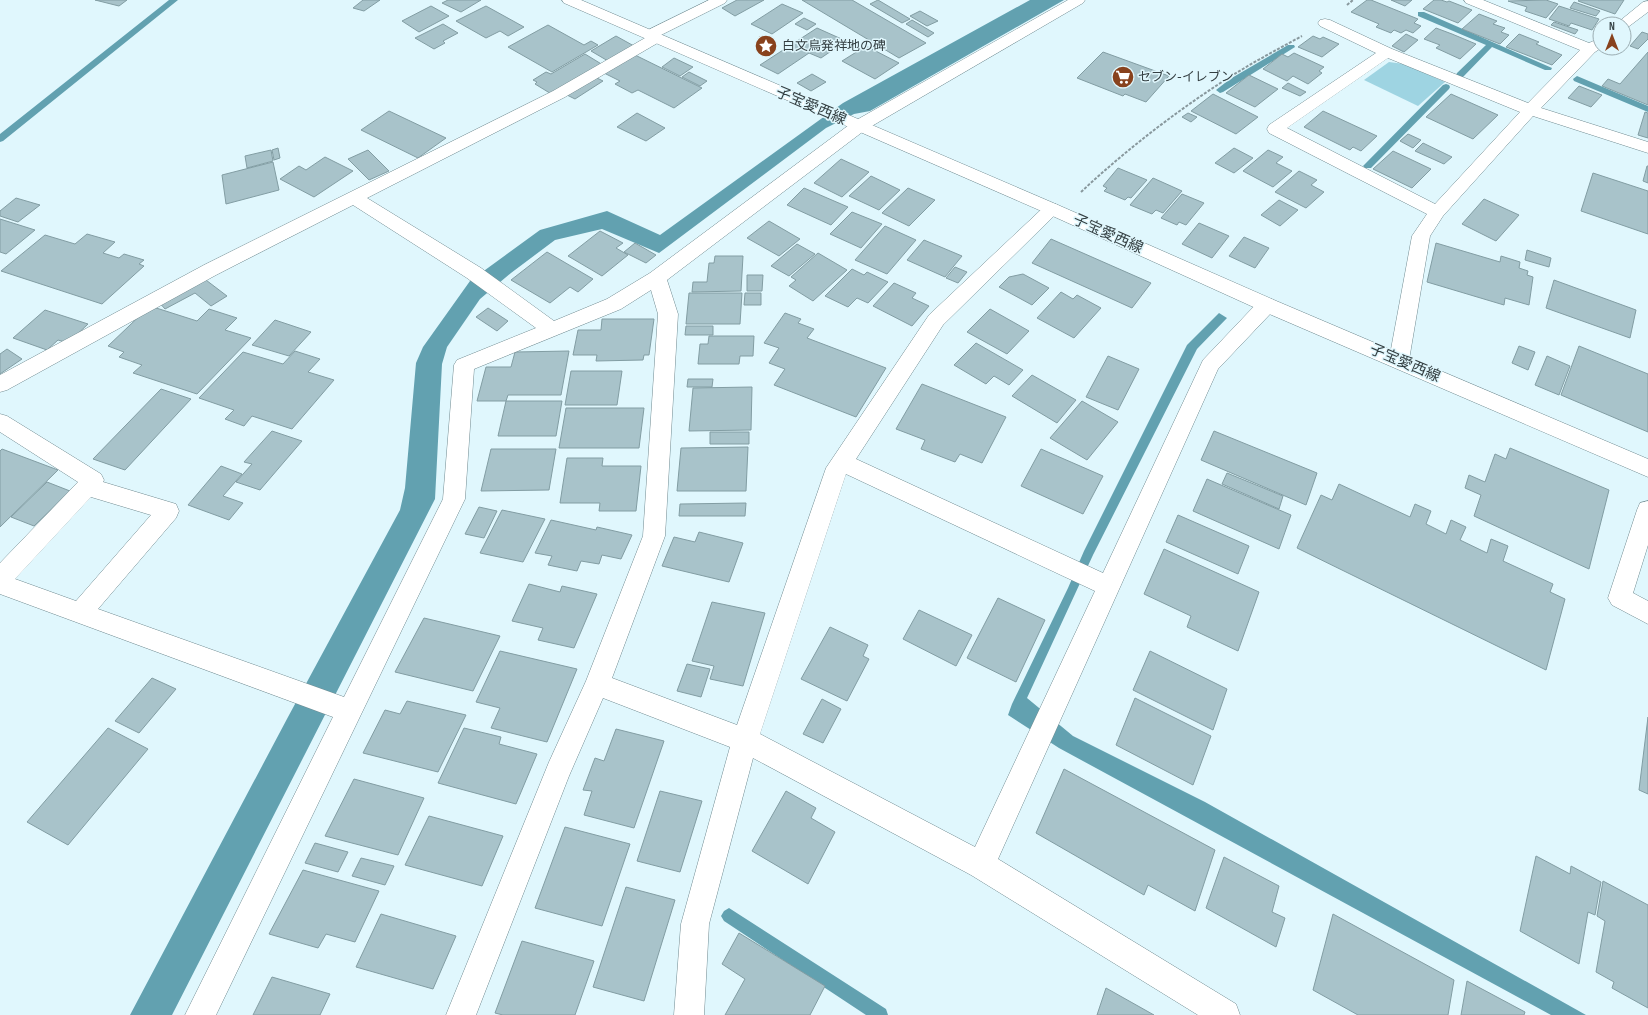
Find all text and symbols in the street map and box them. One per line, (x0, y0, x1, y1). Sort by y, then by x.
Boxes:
north arrow (1592, 16, 1632, 56)
text: N (1609, 20, 1615, 33)
place icon: 白文鳥発祥地の碑 (753, 33, 779, 59)
place label: 白文鳥発祥地の碑 (782, 38, 886, 54)
supermarket icon: セブン-イレブン (1110, 64, 1136, 90)
place label: セブン-イレブン (1138, 69, 1234, 85)
street label: 子宝愛西線 (773, 83, 849, 129)
street label: 子宝愛西線 (1070, 210, 1146, 258)
street label: 子宝愛西線 (1367, 340, 1443, 386)

